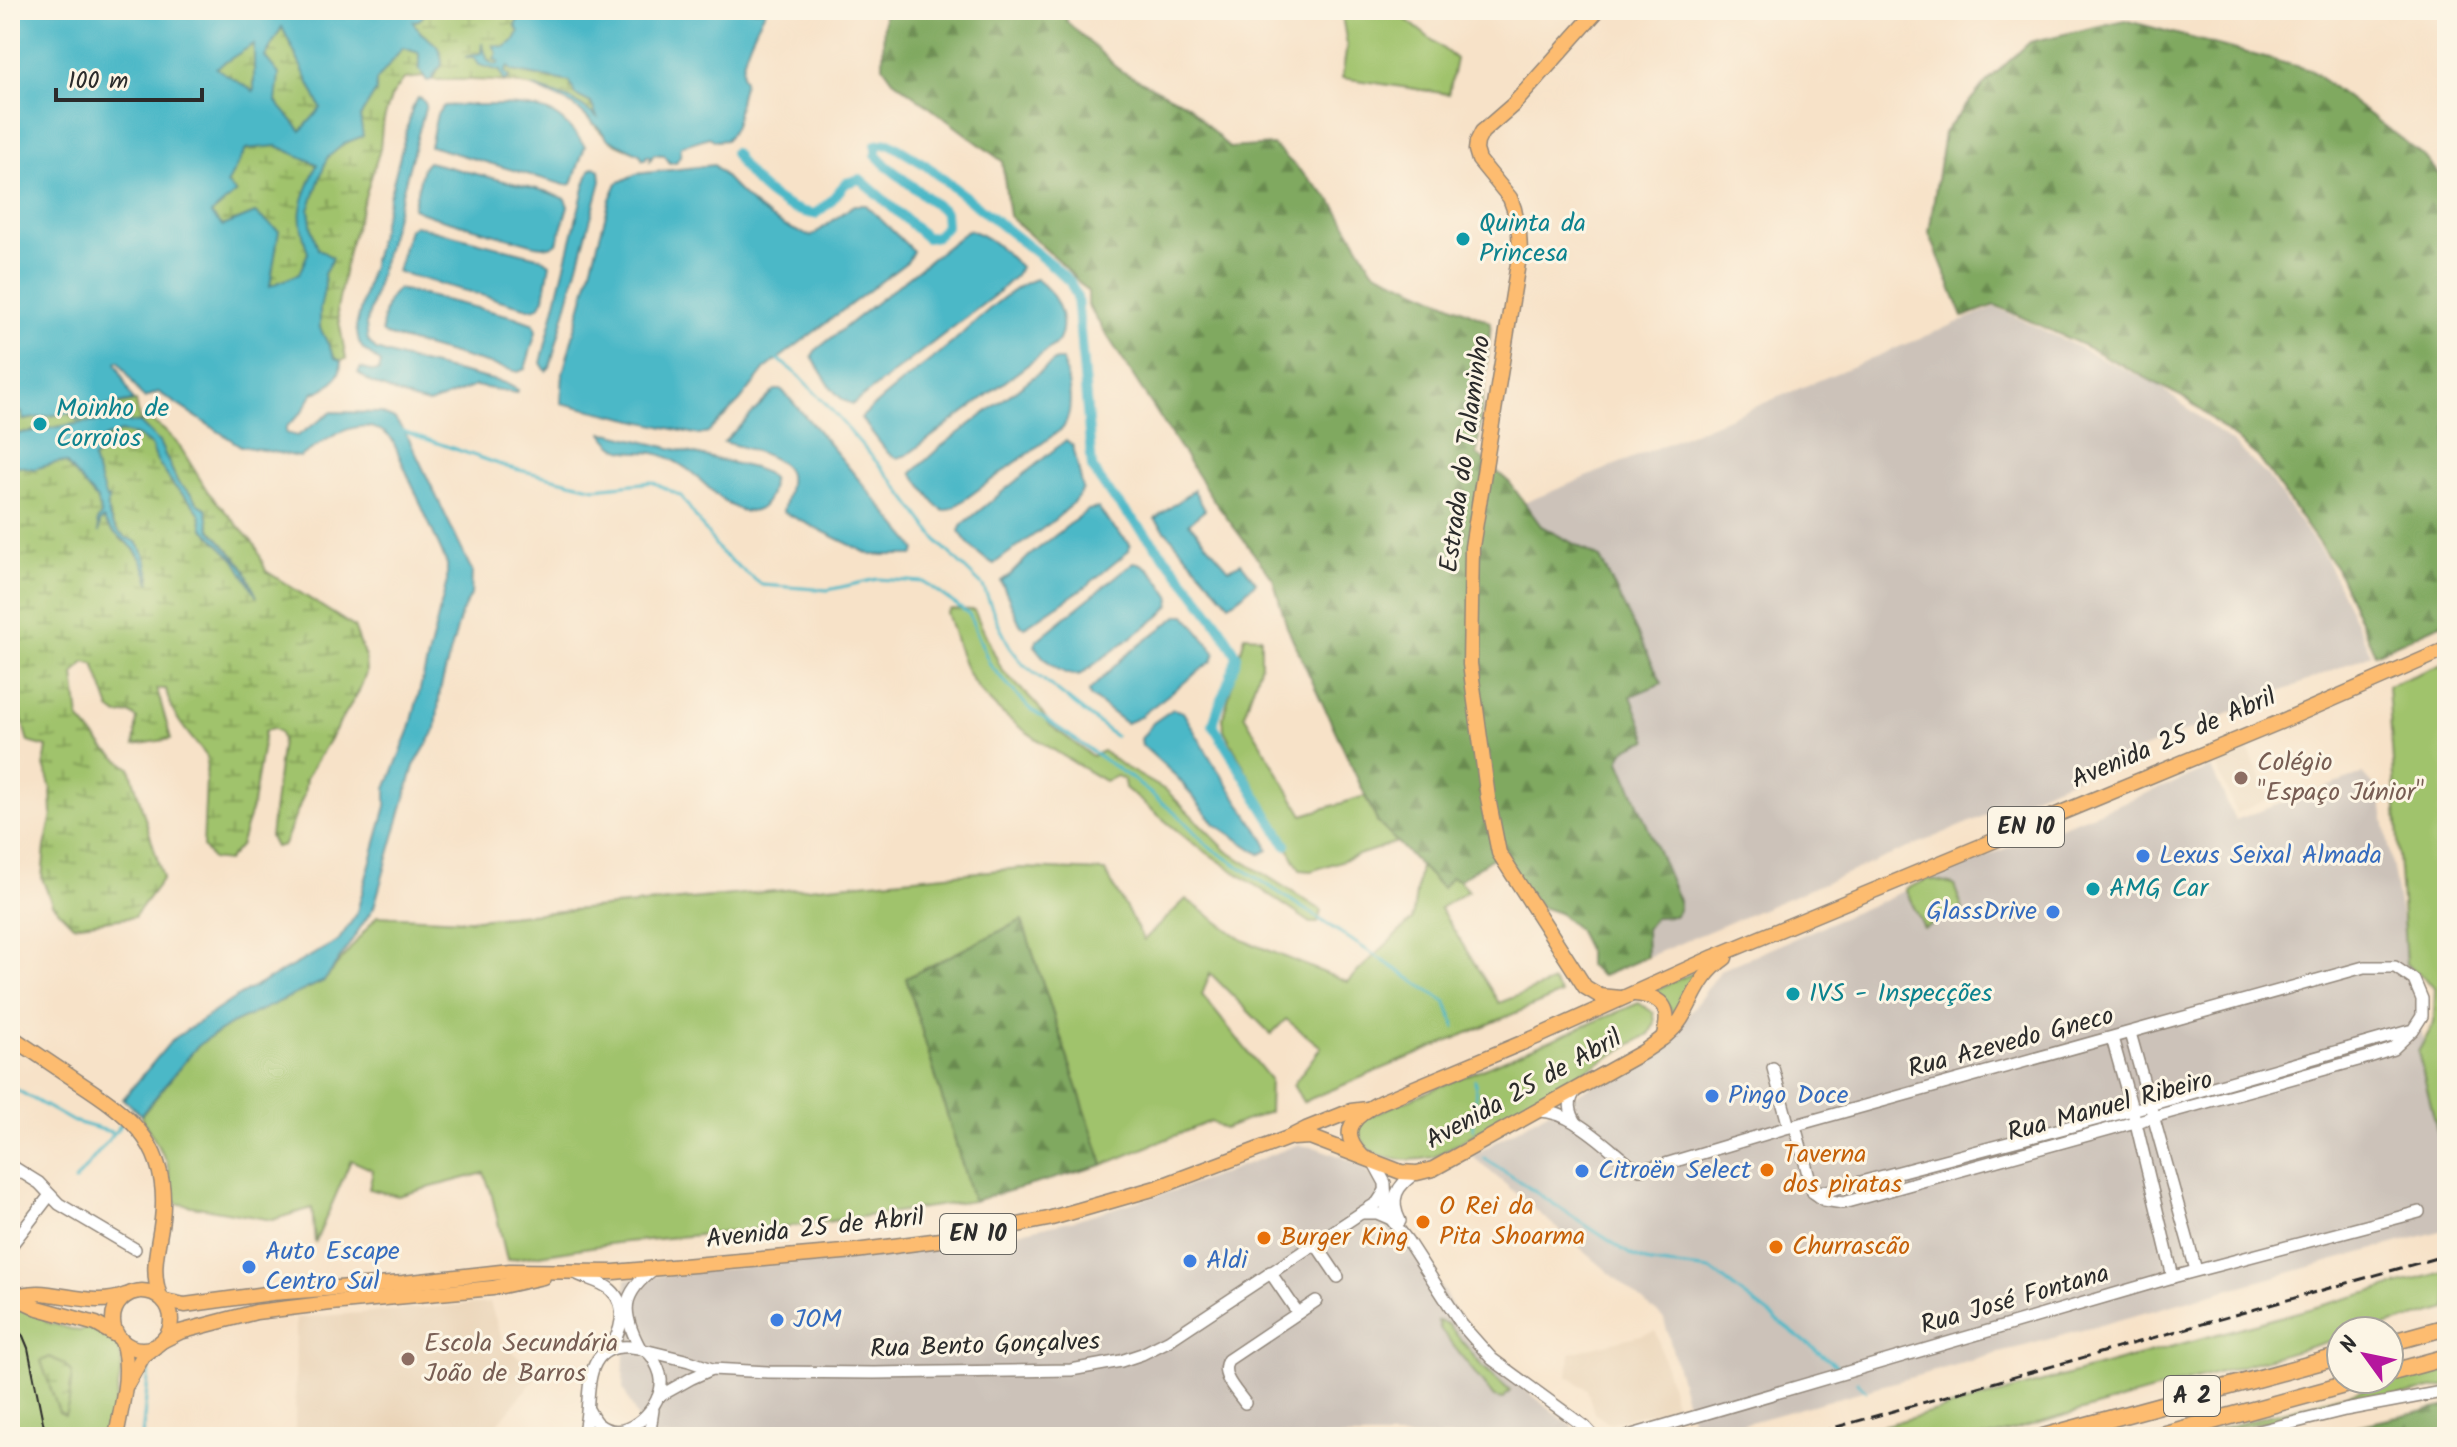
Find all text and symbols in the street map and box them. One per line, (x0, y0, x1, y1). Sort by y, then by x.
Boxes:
scale bar (56, 52, 202, 102)
text: 100 m (68, 62, 128, 101)
place label: Quinta da Princesa (1479, 203, 1586, 275)
marker: Quinta da Princesa (1454, 230, 1472, 248)
street label: Estrada do Talaminho (1429, 333, 1503, 575)
place label: Moinho de Corroios (56, 388, 169, 460)
marker: Moinho de Corroios (31, 415, 49, 433)
street label: Avenida 25 de Abril (2065, 677, 2283, 801)
place label: Colégio "Espaço Júnior" (2257, 742, 2424, 814)
marker: Colégio "Espaço Júnior" (2232, 769, 2250, 787)
road number: EN 10 (1988, 807, 2064, 847)
place label: Lexus Seixal Almada (2159, 835, 2382, 877)
marker: Lexus Seixal Almada (2134, 847, 2152, 865)
place label: AMG Car (2109, 868, 2209, 910)
marker: AMG Car (2084, 880, 2102, 898)
place label: GlassDrive (1926, 891, 2037, 933)
marker: GlassDrive (2044, 903, 2062, 921)
place label: IVS - Inspecções (1809, 973, 1992, 1015)
marker: IVS - Inspecções (1784, 985, 1802, 1003)
street label: Rua Azevedo Gneco (1903, 995, 2119, 1091)
street label: Avenida 25 de Abril (1418, 1018, 1630, 1162)
street label: Rua Manuel Ribeiro (2003, 1059, 2217, 1155)
place label: Pingo Doce (1728, 1075, 1849, 1117)
marker: Pingo Doce (1703, 1087, 1721, 1105)
place label: Taverna dos piratas (1783, 1134, 1902, 1206)
place label: Citroën Select (1598, 1150, 1752, 1192)
marker: Taverna dos piratas (1758, 1161, 1776, 1179)
marker: Citroën Select (1573, 1162, 1591, 1180)
place label: O Rei da Pita Shoarma (1439, 1186, 1585, 1258)
street label: Avenida 25 de Abril (704, 1197, 926, 1261)
marker: O Rei da Pita Shoarma (1414, 1213, 1432, 1231)
road number: EN 10 (940, 1214, 1016, 1254)
place label: Burger King (1280, 1217, 1409, 1259)
place label: Churrascão (1792, 1226, 1910, 1268)
marker: Burger King (1255, 1229, 1273, 1247)
place label: Auto Escape Centro Sul (265, 1231, 400, 1303)
marker: Churrascão (1767, 1238, 1785, 1256)
place label: Aldi (1206, 1240, 1249, 1282)
marker: Aldi (1181, 1252, 1199, 1270)
street label: Rua José Fontana (1916, 1253, 2114, 1347)
marker: Auto Escape Centro Sul (240, 1258, 258, 1276)
place label: JOM (793, 1299, 842, 1341)
marker: JOM (768, 1311, 786, 1329)
north arrow (2325, 1315, 2405, 1395)
street label: Rua Bento Gonçalves (869, 1321, 1101, 1371)
place label: Escola Secundária João de Barros (424, 1323, 618, 1395)
text: N (2332, 1330, 2369, 1361)
marker: Escola Secundária João de Barros (399, 1350, 417, 1368)
road number: A 2 (2164, 1376, 2220, 1416)

